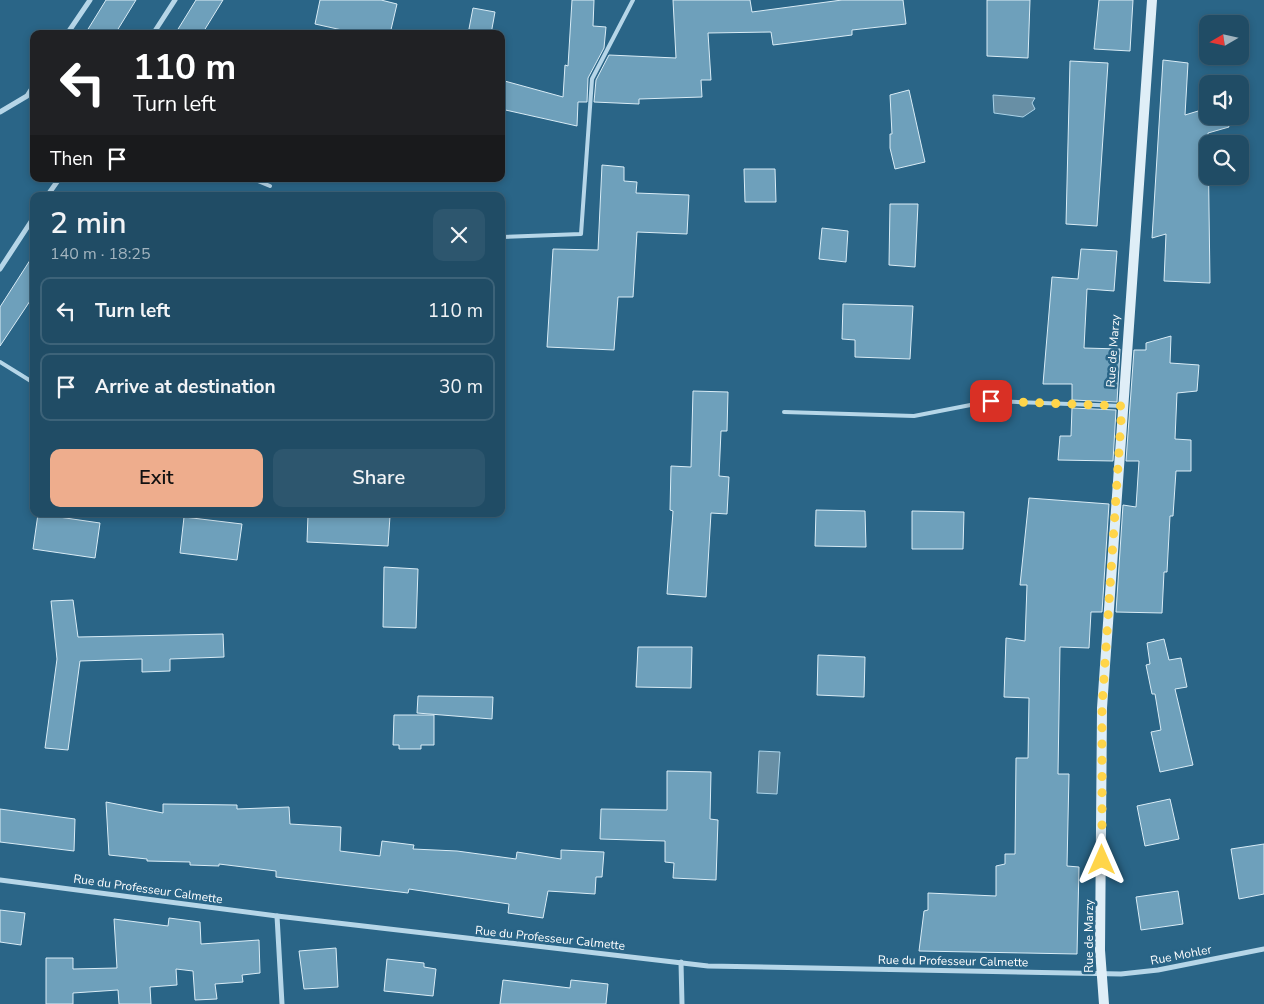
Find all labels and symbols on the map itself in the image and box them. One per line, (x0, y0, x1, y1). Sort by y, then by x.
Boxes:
north arrow (1199, 15, 1249, 65)
street label: Rue de Marzy (1102, 313, 1124, 388)
pin (970, 380, 1012, 422)
position arrow (1075, 833, 1127, 885)
street label: Rue du Professeur Calmette (72, 871, 224, 907)
street label: Rue de Marzy (1081, 899, 1097, 973)
street label: Rue du Professeur Calmette (474, 922, 626, 954)
street label: Rue Mohler (1149, 941, 1214, 969)
street label: Rue du Professeur Calmette (878, 952, 1028, 970)

